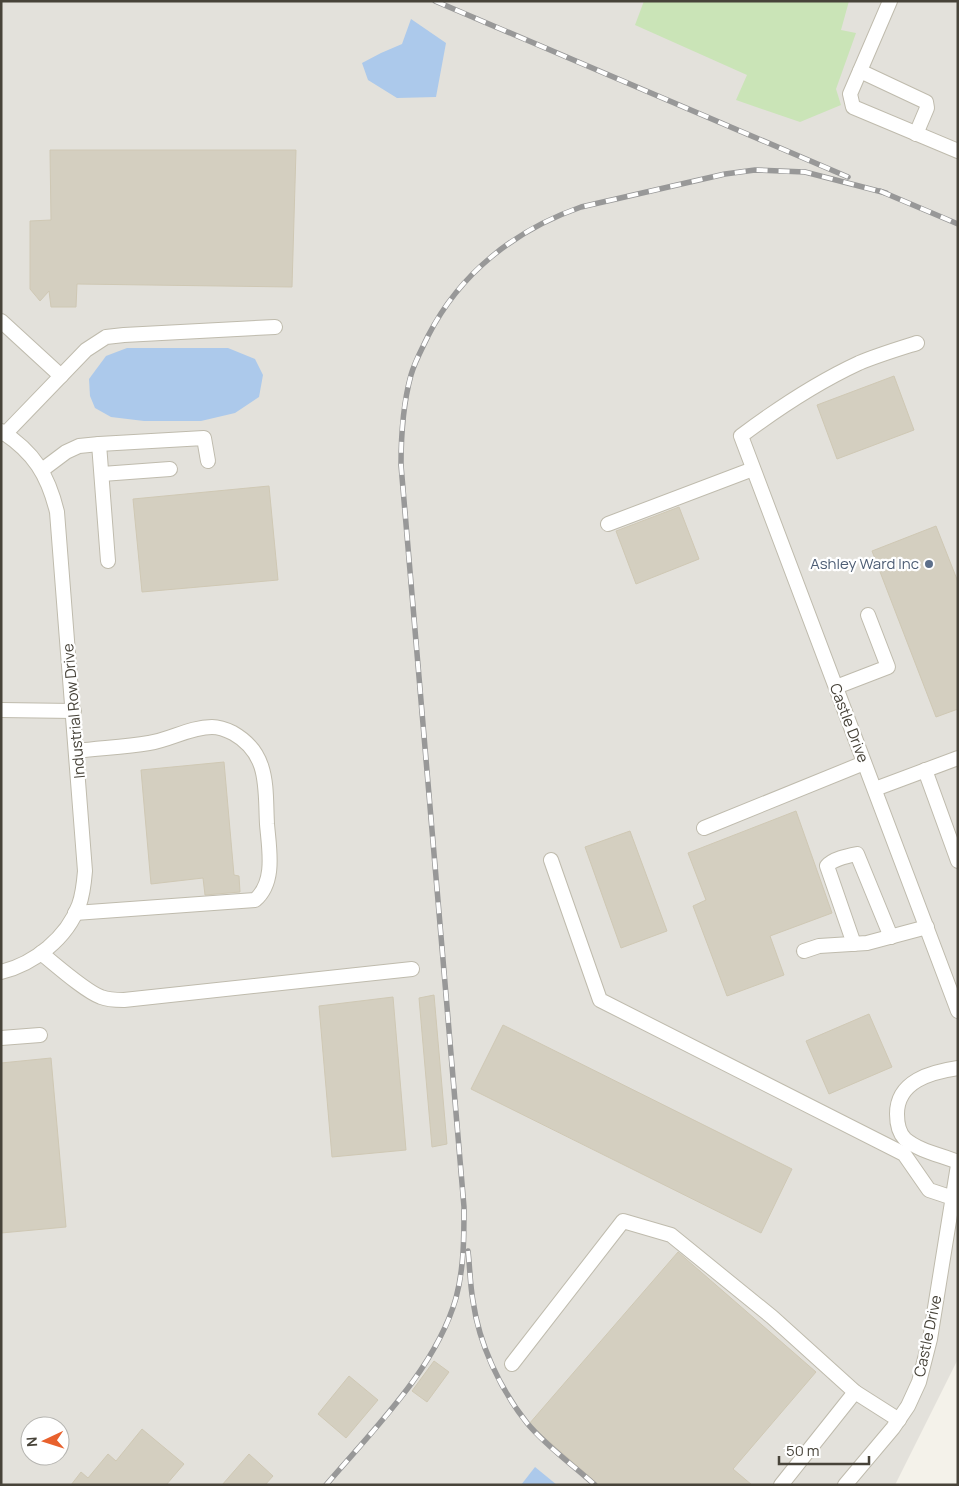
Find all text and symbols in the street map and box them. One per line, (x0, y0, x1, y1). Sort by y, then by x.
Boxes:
place label: Ashley Ward Inc (810, 553, 919, 574)
marker: Ashley Ward Inc (923, 558, 935, 570)
street label: Industrial Row Drive (57, 642, 90, 779)
street label: Castle Drive (825, 680, 874, 766)
street label: Castle Drive (909, 1293, 946, 1379)
north arrow (20, 1416, 70, 1466)
scale bar (779, 1434, 869, 1466)
text: N (22, 1436, 41, 1448)
text: 50 m (786, 1440, 820, 1461)

